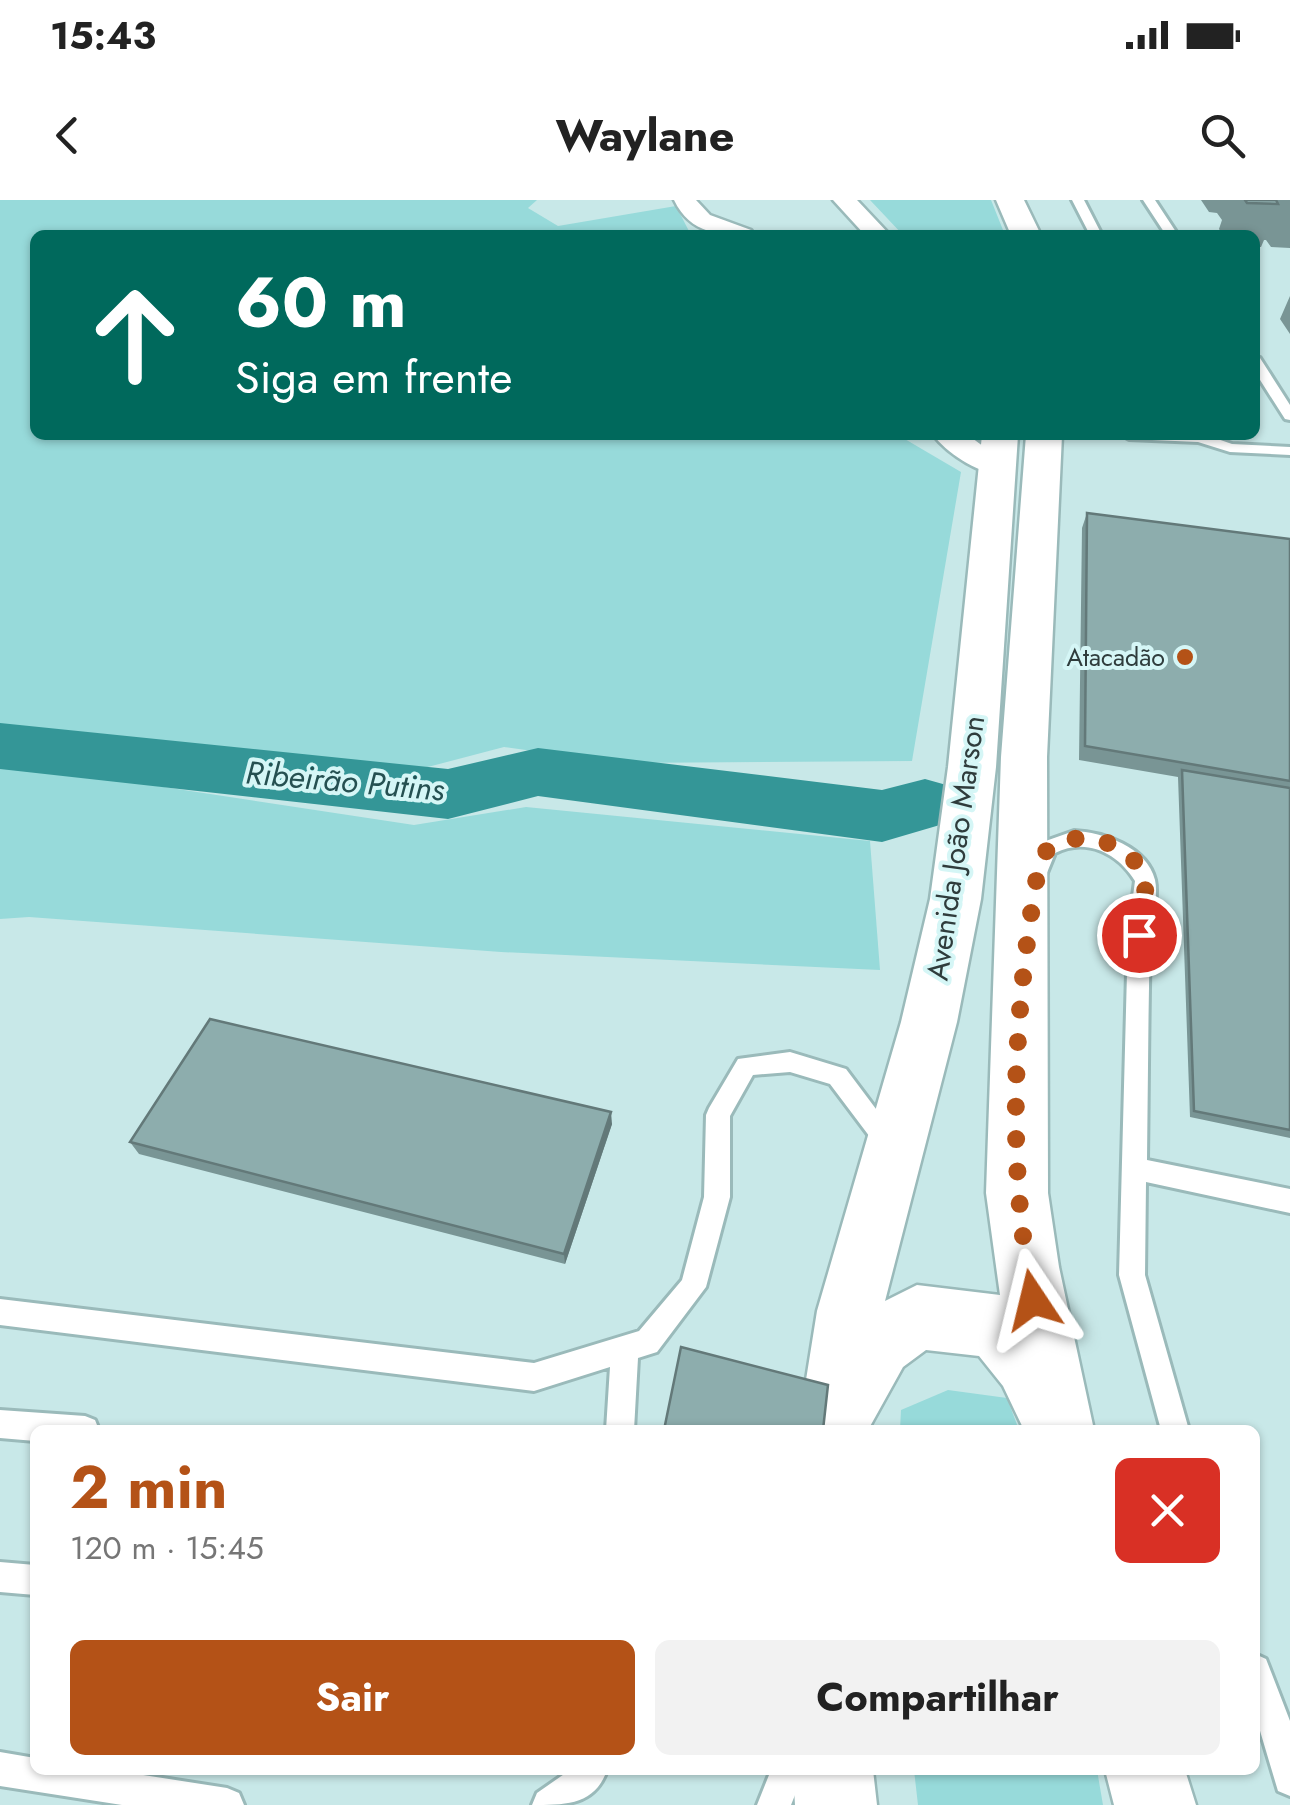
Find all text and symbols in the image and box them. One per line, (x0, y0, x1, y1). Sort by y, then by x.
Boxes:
text: 15:43 (50, 8, 156, 63)
text: Waylane (556, 103, 734, 168)
icon: back (40, 108, 95, 163)
icon: search (1195, 108, 1250, 163)
text: 60 m (235, 252, 407, 353)
icon: ahead (70, 270, 200, 400)
text: Siga em frente (235, 345, 512, 410)
place label: Atacadão (1066, 639, 1165, 675)
marker: Atacadão (1174, 646, 1196, 668)
street label: Avenida João Marson (916, 713, 995, 983)
water label: Ribeirão Putins (244, 749, 447, 813)
pin (1097, 893, 1182, 978)
icon: arrive (1112, 908, 1167, 963)
position arrow (981, 1248, 1085, 1352)
text: 2 min (70, 1444, 228, 1531)
button: close (1115, 1458, 1220, 1563)
text: 120 m · 15:45 (70, 1525, 264, 1571)
button: Sair (70, 1640, 635, 1755)
button: Compartilhar (655, 1640, 1220, 1755)

